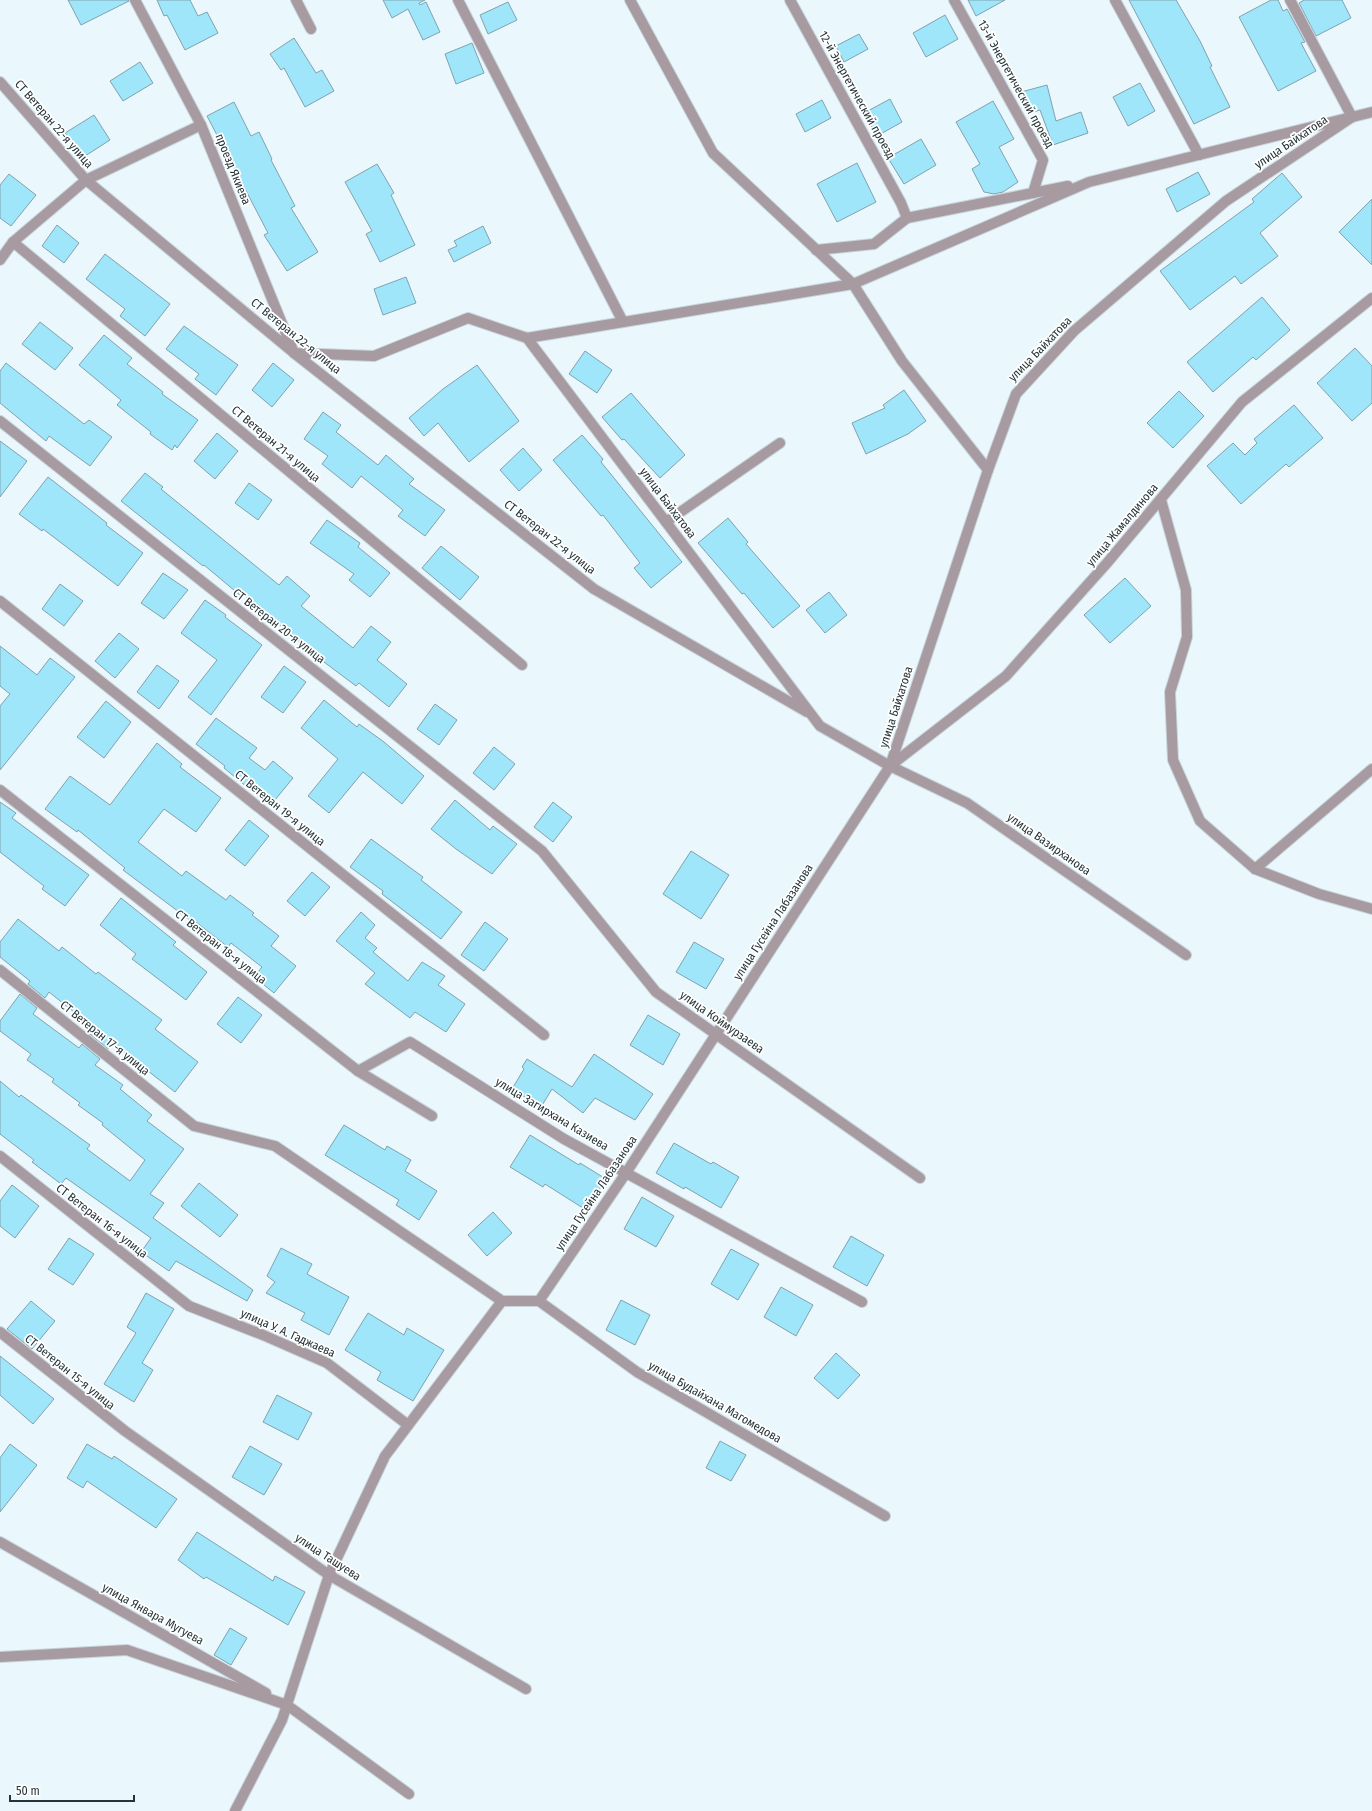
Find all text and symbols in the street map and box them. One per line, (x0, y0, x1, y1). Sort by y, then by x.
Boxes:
street label: 13-й Энергетический проезд (975, 18, 1057, 150)
street label: 12-й Энергетический проезд (816, 29, 898, 161)
street label: СТ Ветеран 22-я улица (12, 77, 96, 171)
street label: улица Байхатова (1252, 112, 1330, 172)
street label: проезд Якиева (212, 132, 254, 207)
street label: СТ Ветеран 22-я улица (248, 295, 344, 377)
street label: улица Байхатова (1005, 314, 1075, 384)
street label: СТ Ветеран 21-я улица (229, 403, 323, 485)
street label: улица Байхатова (637, 465, 699, 541)
street label: улица Жамалдинова (1083, 481, 1161, 569)
street label: СТ Ветеран 22-я улица (502, 497, 599, 577)
street label: СТ Ветеран 20-я улица (230, 586, 328, 666)
street label: улица Байхатова (876, 664, 916, 750)
street label: СТ Ветеран 19-я улица (232, 767, 328, 849)
street label: улица Вазирханова (1005, 810, 1094, 878)
street label: улица Гусейна Лабазанова (730, 861, 816, 983)
street label: СТ Ветеран 18-я улица (172, 907, 270, 987)
street label: улица Коймурзаева (677, 988, 767, 1056)
street label: СТ Ветеран 17-я улица (57, 998, 153, 1078)
street label: улица Загирхана Казиева (493, 1075, 611, 1153)
street label: улица Гусейна Лабазанова (552, 1133, 640, 1253)
street label: СТ Ветеран 16-я улица (53, 1181, 151, 1261)
street label: улица У. А. Гаджаева (239, 1306, 338, 1360)
street label: СТ Ветеран 15-я улица (22, 1331, 118, 1413)
street label: улица Будайхана Магомедова (646, 1358, 784, 1446)
street label: улица Ташуева (293, 1531, 363, 1583)
street label: улица Январа Мугуева (100, 1580, 206, 1648)
scale bar (10, 1777, 134, 1803)
text: 50 m (16, 1784, 40, 1798)

